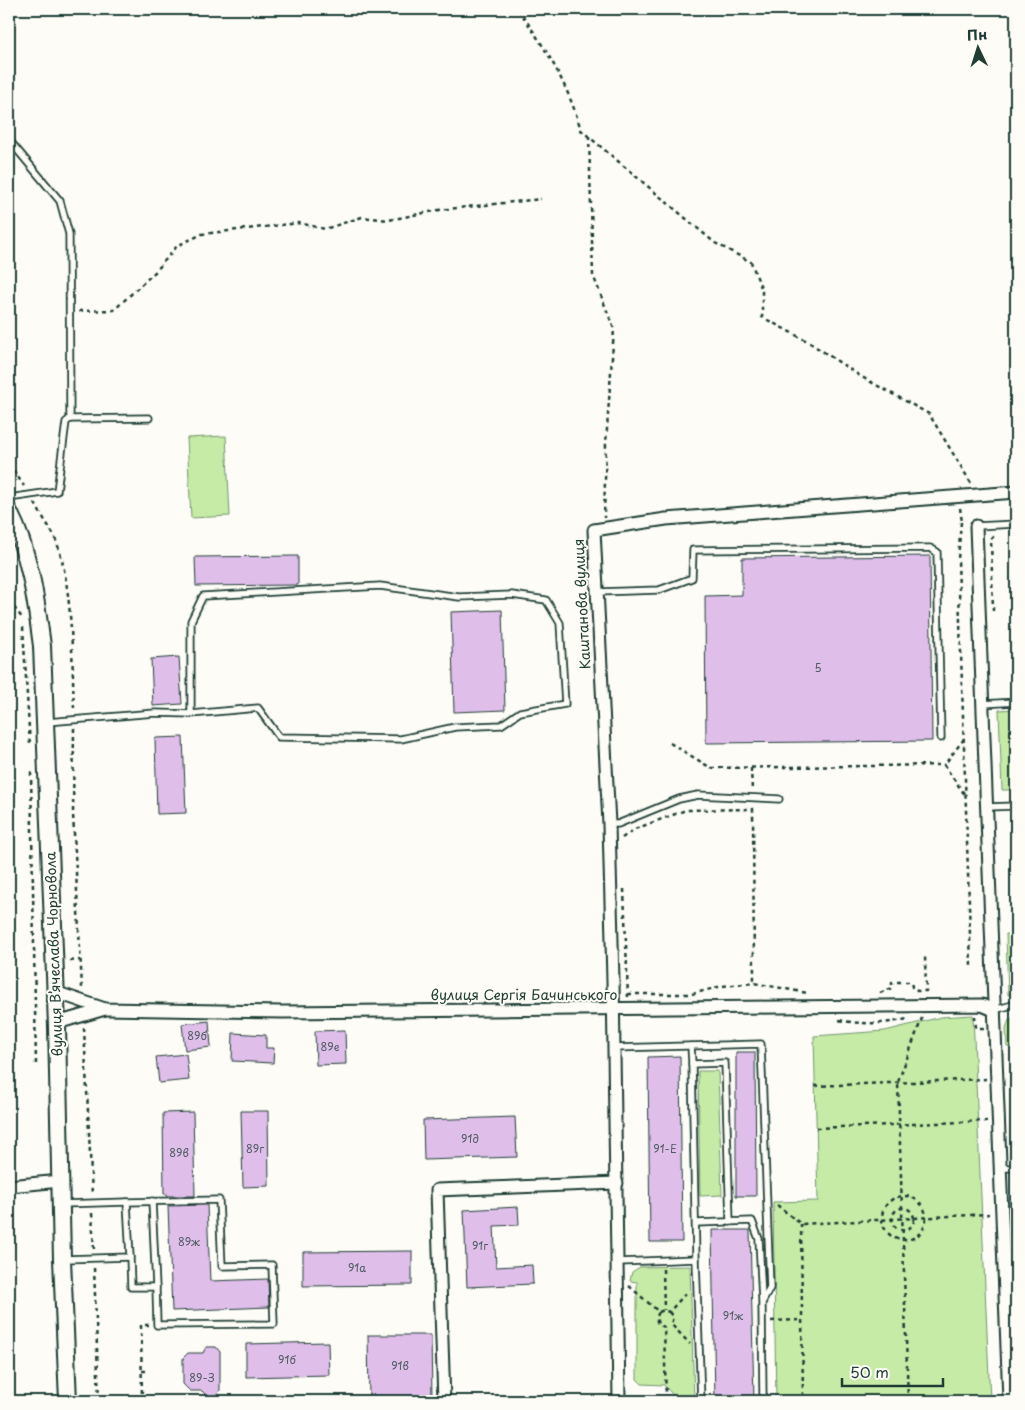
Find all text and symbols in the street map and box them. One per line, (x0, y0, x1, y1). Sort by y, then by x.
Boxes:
north arrow (952, 22, 1002, 72)
text: Пн (966, 23, 988, 46)
street label: Каштанова вулиця (568, 538, 595, 670)
house number: 5 (814, 659, 822, 676)
street label: вулиця Вʼячеслава Чорновола (39, 851, 68, 1057)
street label: вулиця Сергія Бачинського (431, 984, 618, 1005)
house number: 89б (187, 1027, 207, 1044)
house number: 89е (320, 1038, 340, 1055)
house number: 91д (461, 1130, 479, 1147)
house number: 89г (246, 1140, 264, 1157)
house number: 91-Е (653, 1140, 677, 1157)
house number: 89в (169, 1144, 189, 1161)
house number: 89ж (178, 1233, 201, 1250)
house number: 91г (472, 1237, 488, 1254)
house number: 91а (348, 1259, 366, 1276)
house number: 91ж (723, 1307, 744, 1324)
house number: 91б (278, 1351, 296, 1368)
scale bar (842, 1355, 944, 1387)
house number: 91в (391, 1357, 409, 1374)
text: 50 m (850, 1360, 889, 1383)
house number: 89-З (189, 1369, 215, 1386)

